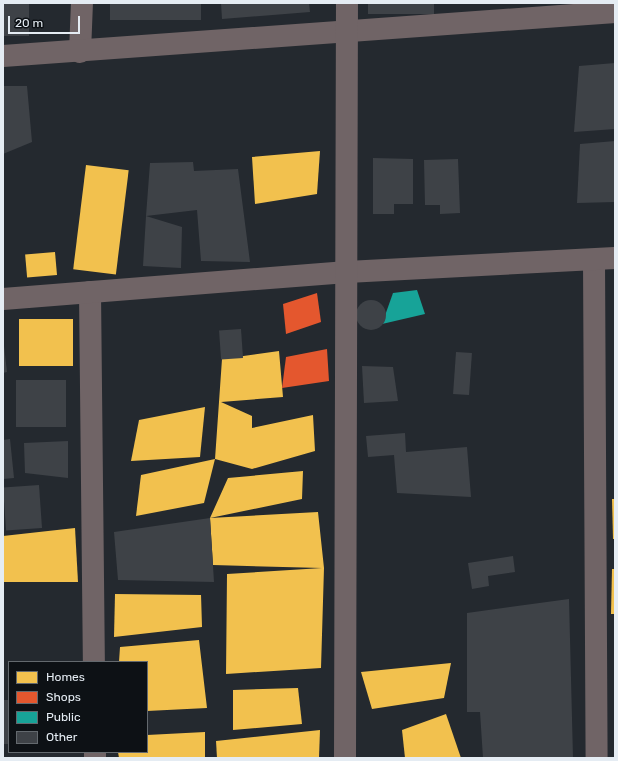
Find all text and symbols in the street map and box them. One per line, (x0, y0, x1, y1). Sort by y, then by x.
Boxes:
scale bar (10, 8, 82, 34)
text: 20 m (15, 16, 43, 30)
legend (8, 661, 148, 753)
text: Homes (46, 670, 85, 684)
text: Shops (46, 690, 81, 704)
text: Public (46, 710, 81, 724)
text: Other (46, 730, 77, 744)

